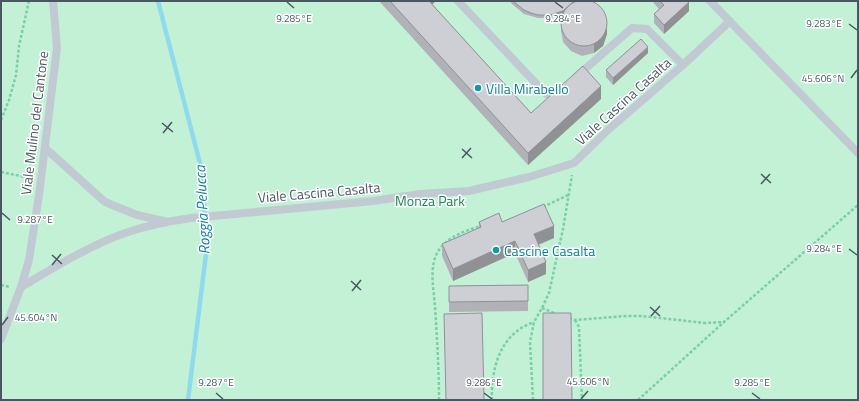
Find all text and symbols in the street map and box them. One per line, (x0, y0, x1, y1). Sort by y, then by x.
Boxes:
text: 9.285°E (276, 11, 312, 26)
text: 9.284°E (545, 11, 581, 26)
text: 9.283°E (806, 16, 842, 31)
street label: Viale Mulino del Cantone (15, 50, 53, 196)
street label: Viale Cascina Casalta (570, 52, 676, 150)
text: 45.606°N (802, 71, 844, 86)
place label: Villa Mirabello (486, 78, 569, 99)
marker: Villa Mirabello (473, 83, 483, 93)
water label: Roggia Pelucca (188, 163, 216, 255)
street label: Viale Cascina Casalta (257, 176, 381, 208)
park label: Monza Park (395, 190, 465, 211)
text: 9.287°E (17, 212, 53, 227)
place label: Cascine Casalta (504, 240, 595, 261)
text: 9.284°E (806, 241, 842, 256)
marker: Cascine Casalta (491, 245, 501, 255)
text: 45.604°N (15, 310, 57, 325)
text: 45.606°N (567, 374, 609, 389)
text: 9.287°E (198, 375, 234, 390)
text: 9.286°E (466, 375, 502, 390)
text: 9.285°E (734, 375, 770, 390)

